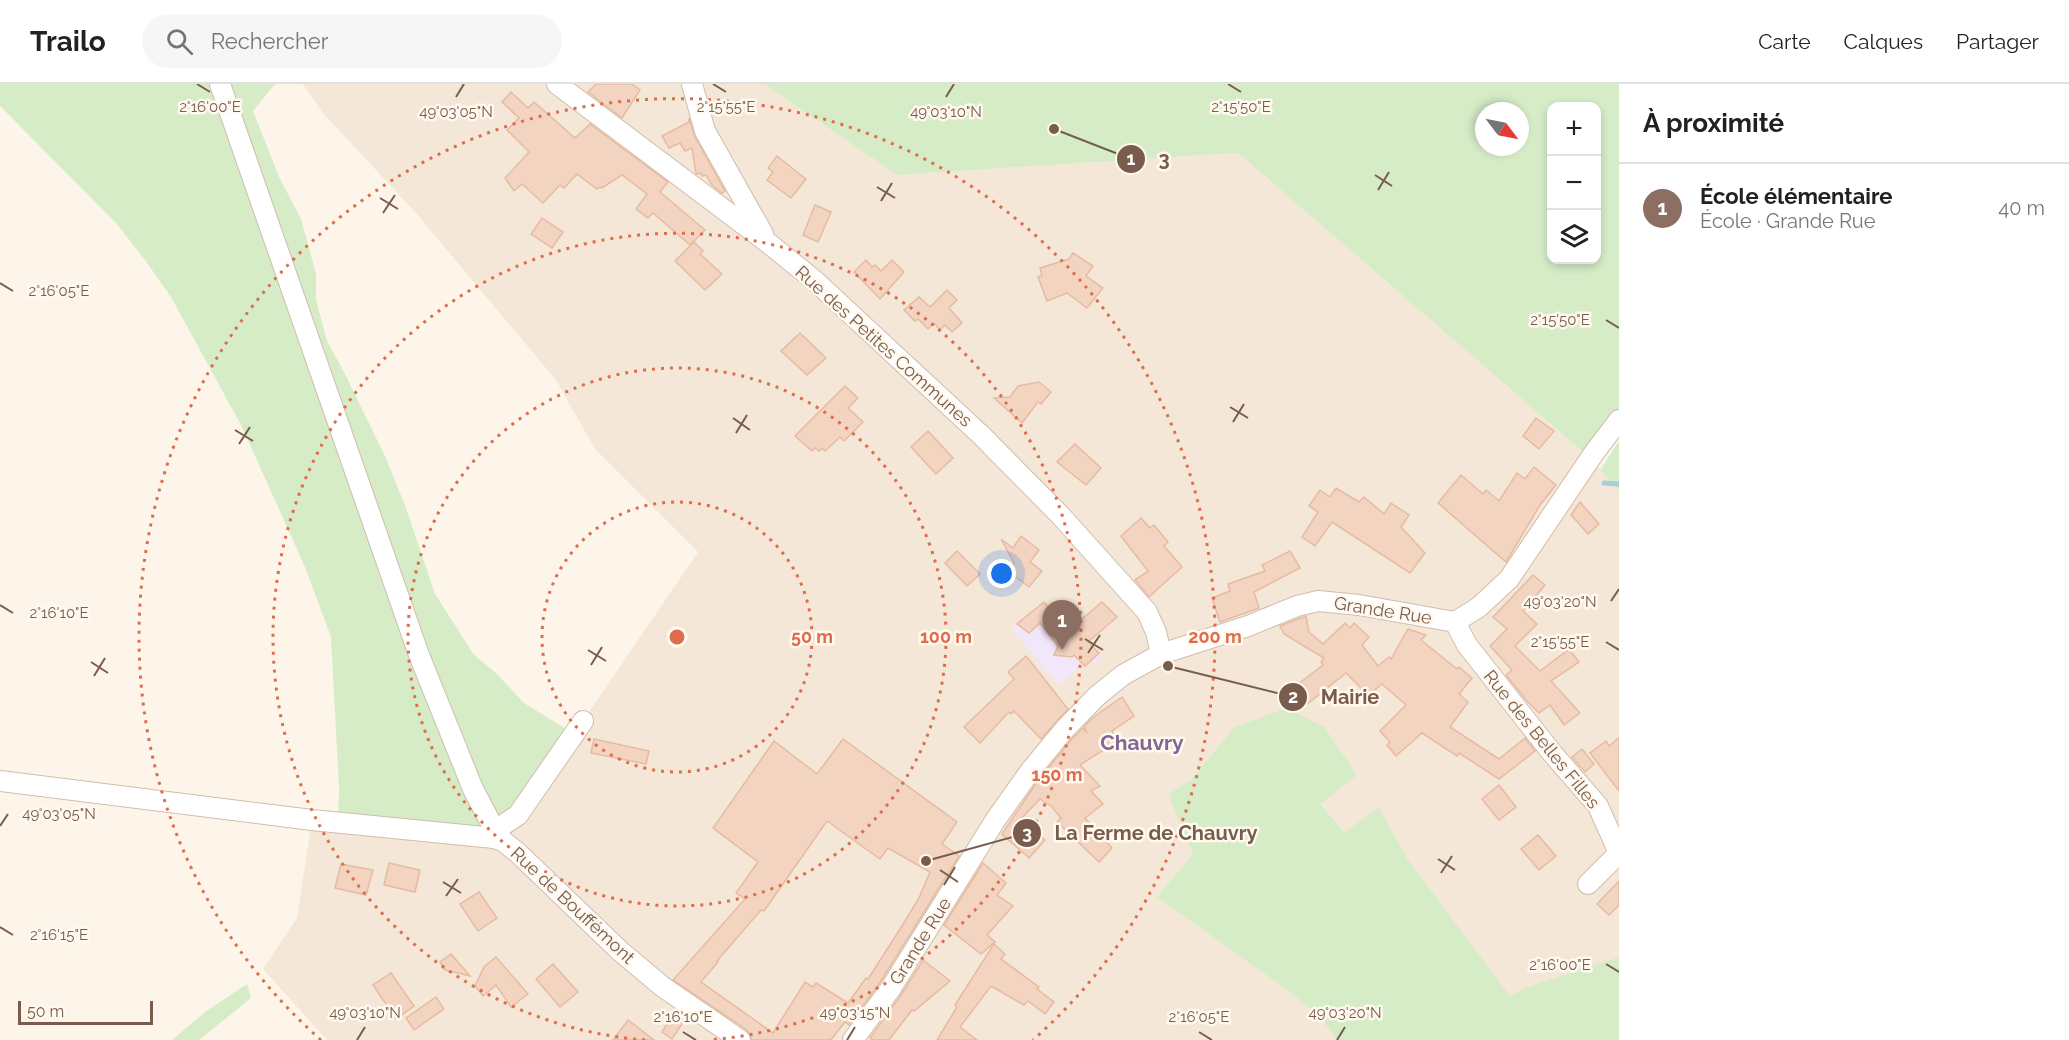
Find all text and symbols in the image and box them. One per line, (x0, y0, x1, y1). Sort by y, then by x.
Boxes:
search box (142, 14, 562, 68)
text: Trailo (30, 25, 106, 58)
icon: search (163, 25, 196, 58)
text: Rechercher (211, 28, 328, 54)
text: Carte (1758, 29, 1811, 54)
text: Calques (1844, 29, 1923, 54)
text: Partager (1956, 29, 2039, 54)
text: 2°16'00"E (179, 98, 241, 116)
text: 2°15'55"E (697, 98, 755, 116)
text: 2°15'50"E (1211, 98, 1271, 116)
north arrow (1475, 102, 1529, 156)
map controls (1547, 102, 1601, 264)
button: + (1547, 102, 1601, 156)
text: 49°03'05"N (419, 103, 493, 121)
text: 49°03'10"N (910, 103, 982, 121)
text: À proximité (1643, 108, 1784, 138)
callout: 3 (1116, 140, 1181, 178)
text: 3 (1158, 147, 1170, 171)
text: 1 (1127, 148, 1136, 169)
button: − (1547, 156, 1601, 210)
text: École élémentaire (1700, 183, 1893, 209)
text: 1 (1658, 196, 1667, 220)
text: 40 m (1998, 196, 2045, 220)
text: École · Grande Rue (1700, 209, 1875, 233)
button: layers (1547, 210, 1601, 264)
street label: Rue des Petites Communes (791, 261, 977, 431)
text: 2°16'05"E (29, 282, 89, 300)
text: 2°15'50"E (1530, 311, 1590, 329)
your location (987, 559, 1016, 588)
street label: Grande Rue (1333, 592, 1434, 628)
text: 49°03'20"N (1523, 593, 1597, 611)
pin: 1 (1042, 600, 1082, 650)
text: 2°16'10"E (29, 604, 89, 622)
text: 50 m (791, 626, 833, 647)
text: 100 m (920, 626, 972, 647)
text: 200 m (1188, 626, 1242, 647)
centre of rings (667, 627, 687, 647)
text: 2°15'55"E (1531, 633, 1589, 651)
street label: Rue des Belles Filles (1480, 665, 1605, 813)
callout: Mairie (1278, 678, 1391, 716)
text: Mairie (1321, 685, 1379, 709)
text: 2 (1288, 686, 1298, 707)
district label: Chauvry (1100, 730, 1184, 755)
text: 150 m (1032, 764, 1083, 785)
text: 49°03'05"N (22, 805, 96, 823)
callout: La Ferme de Chauvry (1012, 814, 1269, 852)
text: La Ferme de Chauvry (1055, 821, 1257, 845)
text: 3 (1022, 822, 1032, 843)
street label: Rue de Bouffémont (507, 842, 639, 968)
street label: Grande Rue (885, 893, 955, 988)
text: 2°16'15"E (30, 926, 88, 944)
text: 2°16'00"E (1529, 956, 1591, 974)
scale bar (18, 998, 153, 1026)
text: 50 m (27, 1002, 64, 1021)
text: 49°03'10"N (329, 1004, 401, 1022)
text: 49°03'15"N (820, 1004, 890, 1022)
text: 49°03'20"N (1308, 1004, 1382, 1022)
text: 2°16'10"E (653, 1008, 713, 1026)
text: 2°16'05"E (1169, 1008, 1229, 1026)

